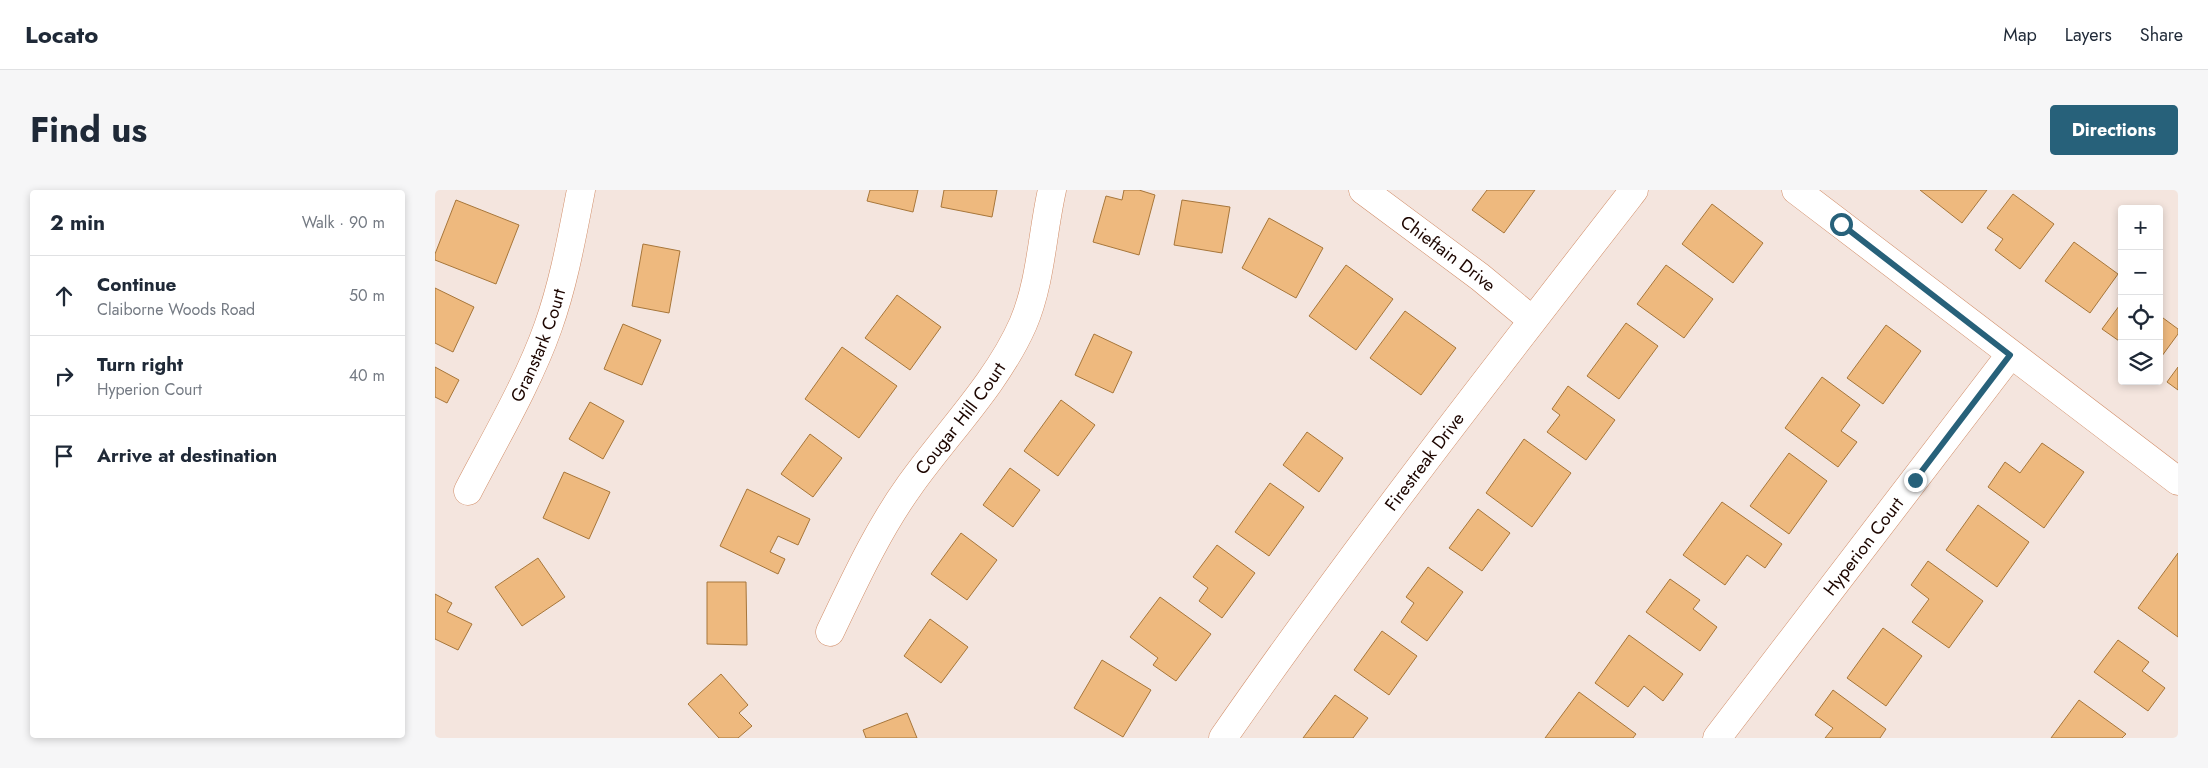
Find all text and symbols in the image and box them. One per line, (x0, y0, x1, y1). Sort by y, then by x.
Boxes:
text: Locato (25, 17, 98, 52)
text: Map (2003, 22, 2037, 48)
text: Layers (2065, 22, 2112, 48)
text: Share (2140, 22, 2183, 48)
text: Find us (30, 105, 147, 155)
button: Directions (2050, 105, 2178, 155)
map controls (2118, 205, 2163, 385)
button: + (2118, 205, 2163, 250)
text: 2 min (50, 208, 105, 238)
street label: Chieftain Drive (1395, 209, 1501, 298)
text: Walk · 90 m (302, 211, 385, 234)
route start (1830, 213, 1853, 236)
button: − (2118, 250, 2163, 295)
text: Continue (97, 271, 176, 298)
icon: ahead (50, 282, 78, 310)
text: 50 m (349, 284, 385, 307)
street label: Granstark Court (504, 285, 572, 407)
button: locate (2118, 295, 2163, 340)
text: Claiborne Woods Road (97, 298, 255, 321)
button: layers (2118, 340, 2163, 385)
text: Turn right (97, 351, 183, 378)
street label: Cougar Hill Court (909, 357, 1012, 480)
icon: right (50, 362, 78, 390)
text: 40 m (349, 364, 385, 387)
text: Hyperion Court (97, 378, 202, 401)
street label: Firestreak Drive (1379, 407, 1470, 517)
icon: arrive (50, 442, 78, 470)
text: Arrive at destination (97, 442, 277, 469)
route end (1904, 469, 1927, 492)
street label: Hyperion Court (1817, 491, 1910, 601)

